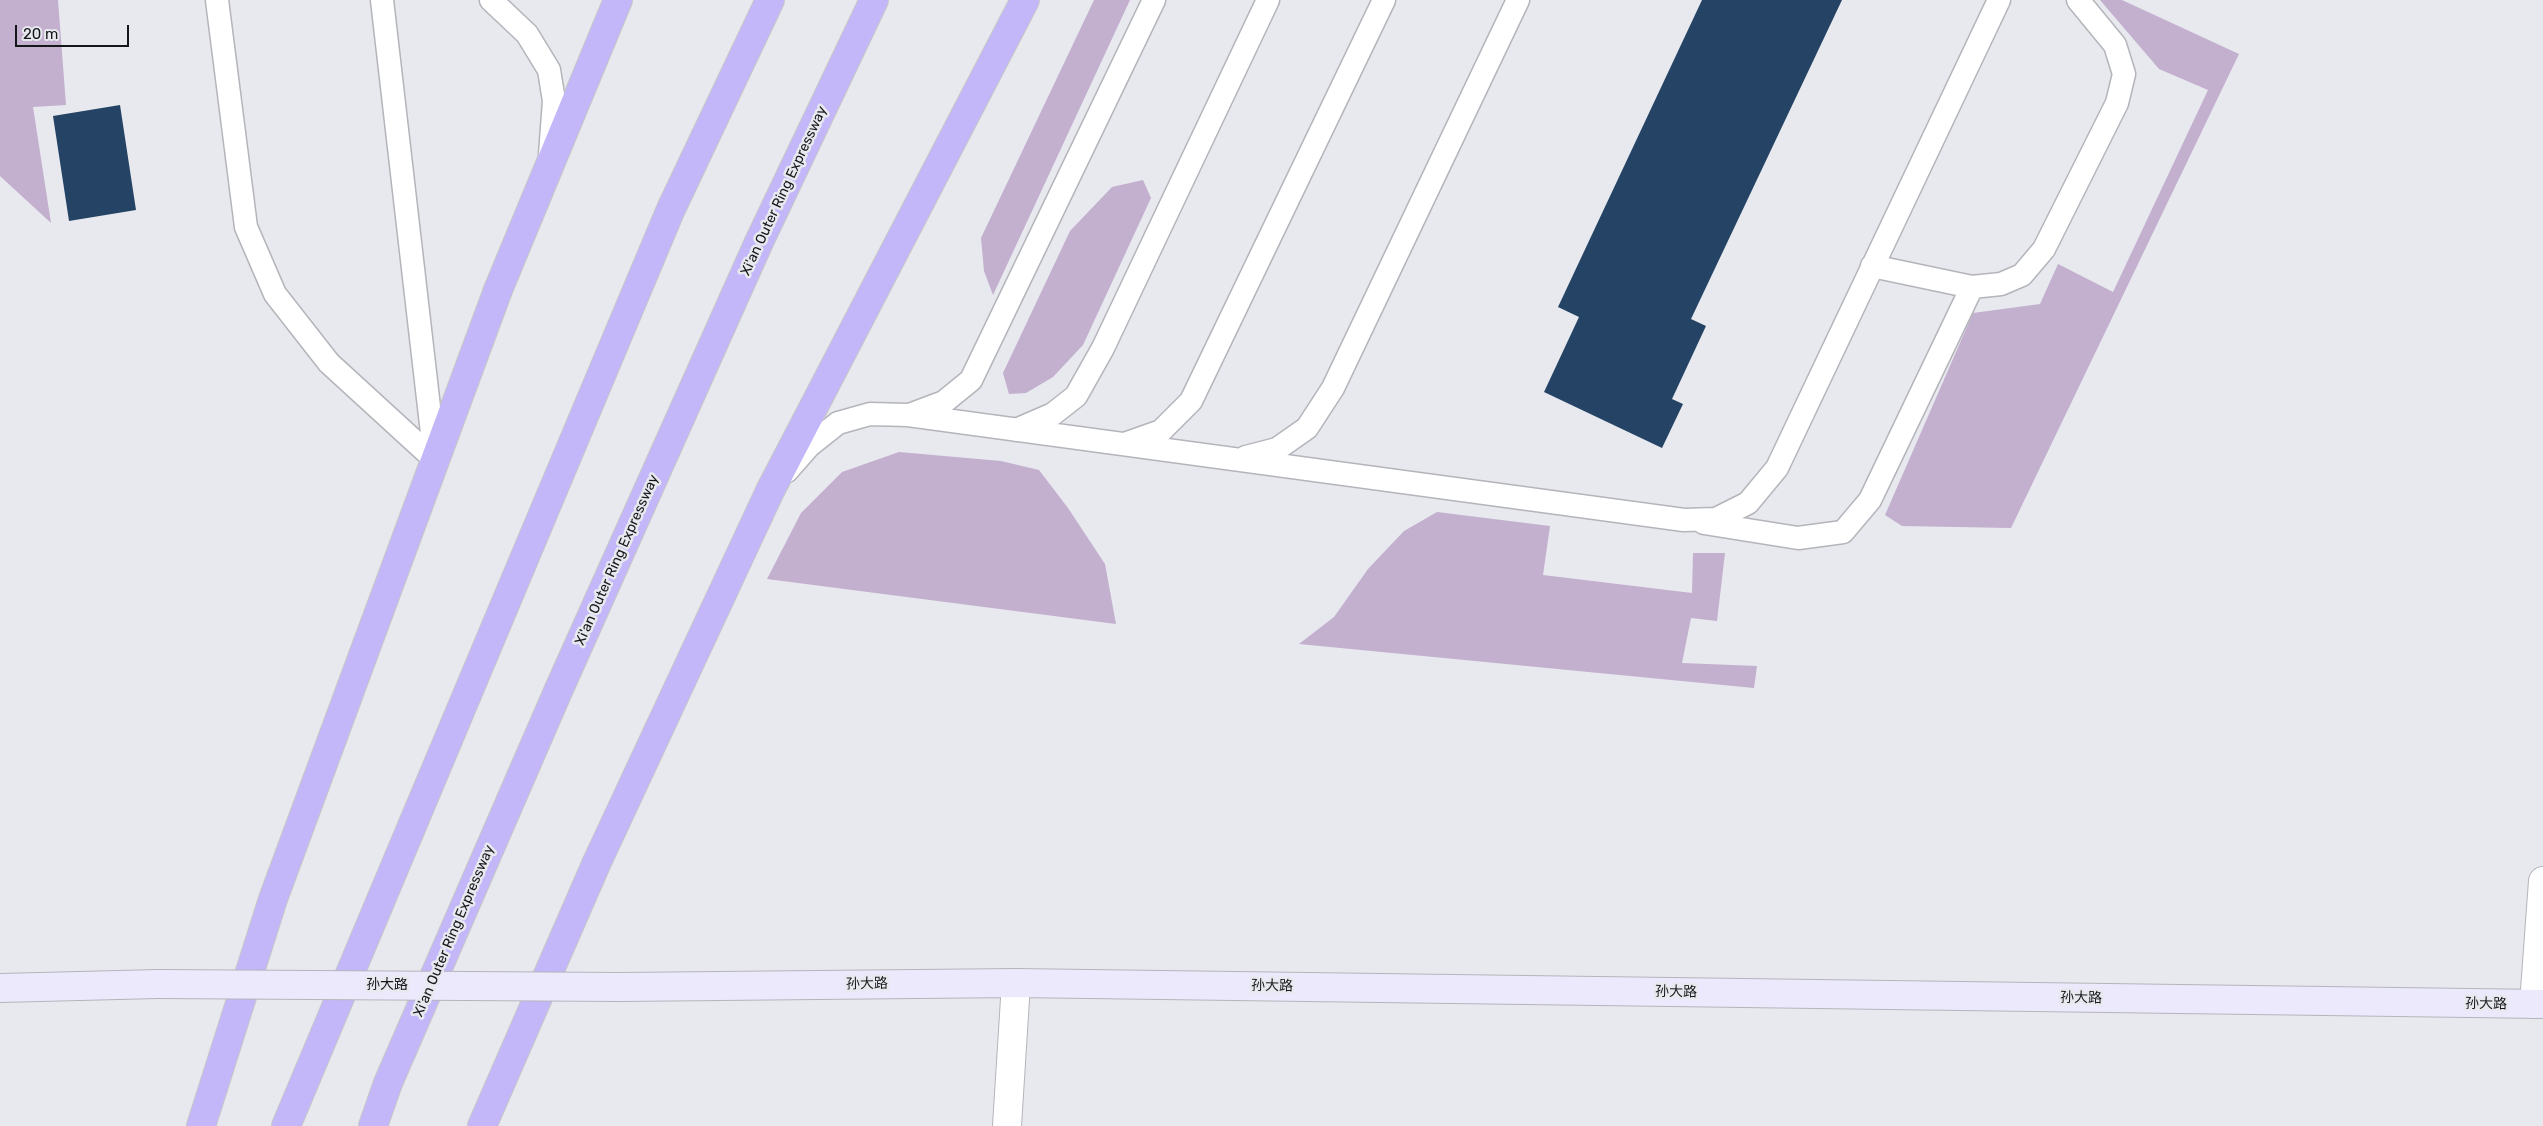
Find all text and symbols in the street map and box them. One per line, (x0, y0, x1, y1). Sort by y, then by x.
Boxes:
scale bar (18, 15, 131, 47)
text: 20 m (23, 25, 58, 43)
street label: Xi'an Outer Ring Expressway (737, 104, 831, 278)
street label: Xi'an Outer Ring Expressway (572, 472, 662, 648)
street label: Xi'an Outer Ring Expressway (410, 843, 498, 1019)
street label: 孙大路 (846, 975, 888, 993)
street label: 孙大路 (366, 977, 408, 993)
street label: 孙大路 (1251, 977, 1293, 995)
street label: 孙大路 (1655, 983, 1697, 1001)
street label: 孙大路 (2060, 989, 2102, 1007)
street label: 孙大路 (2465, 995, 2507, 1013)

